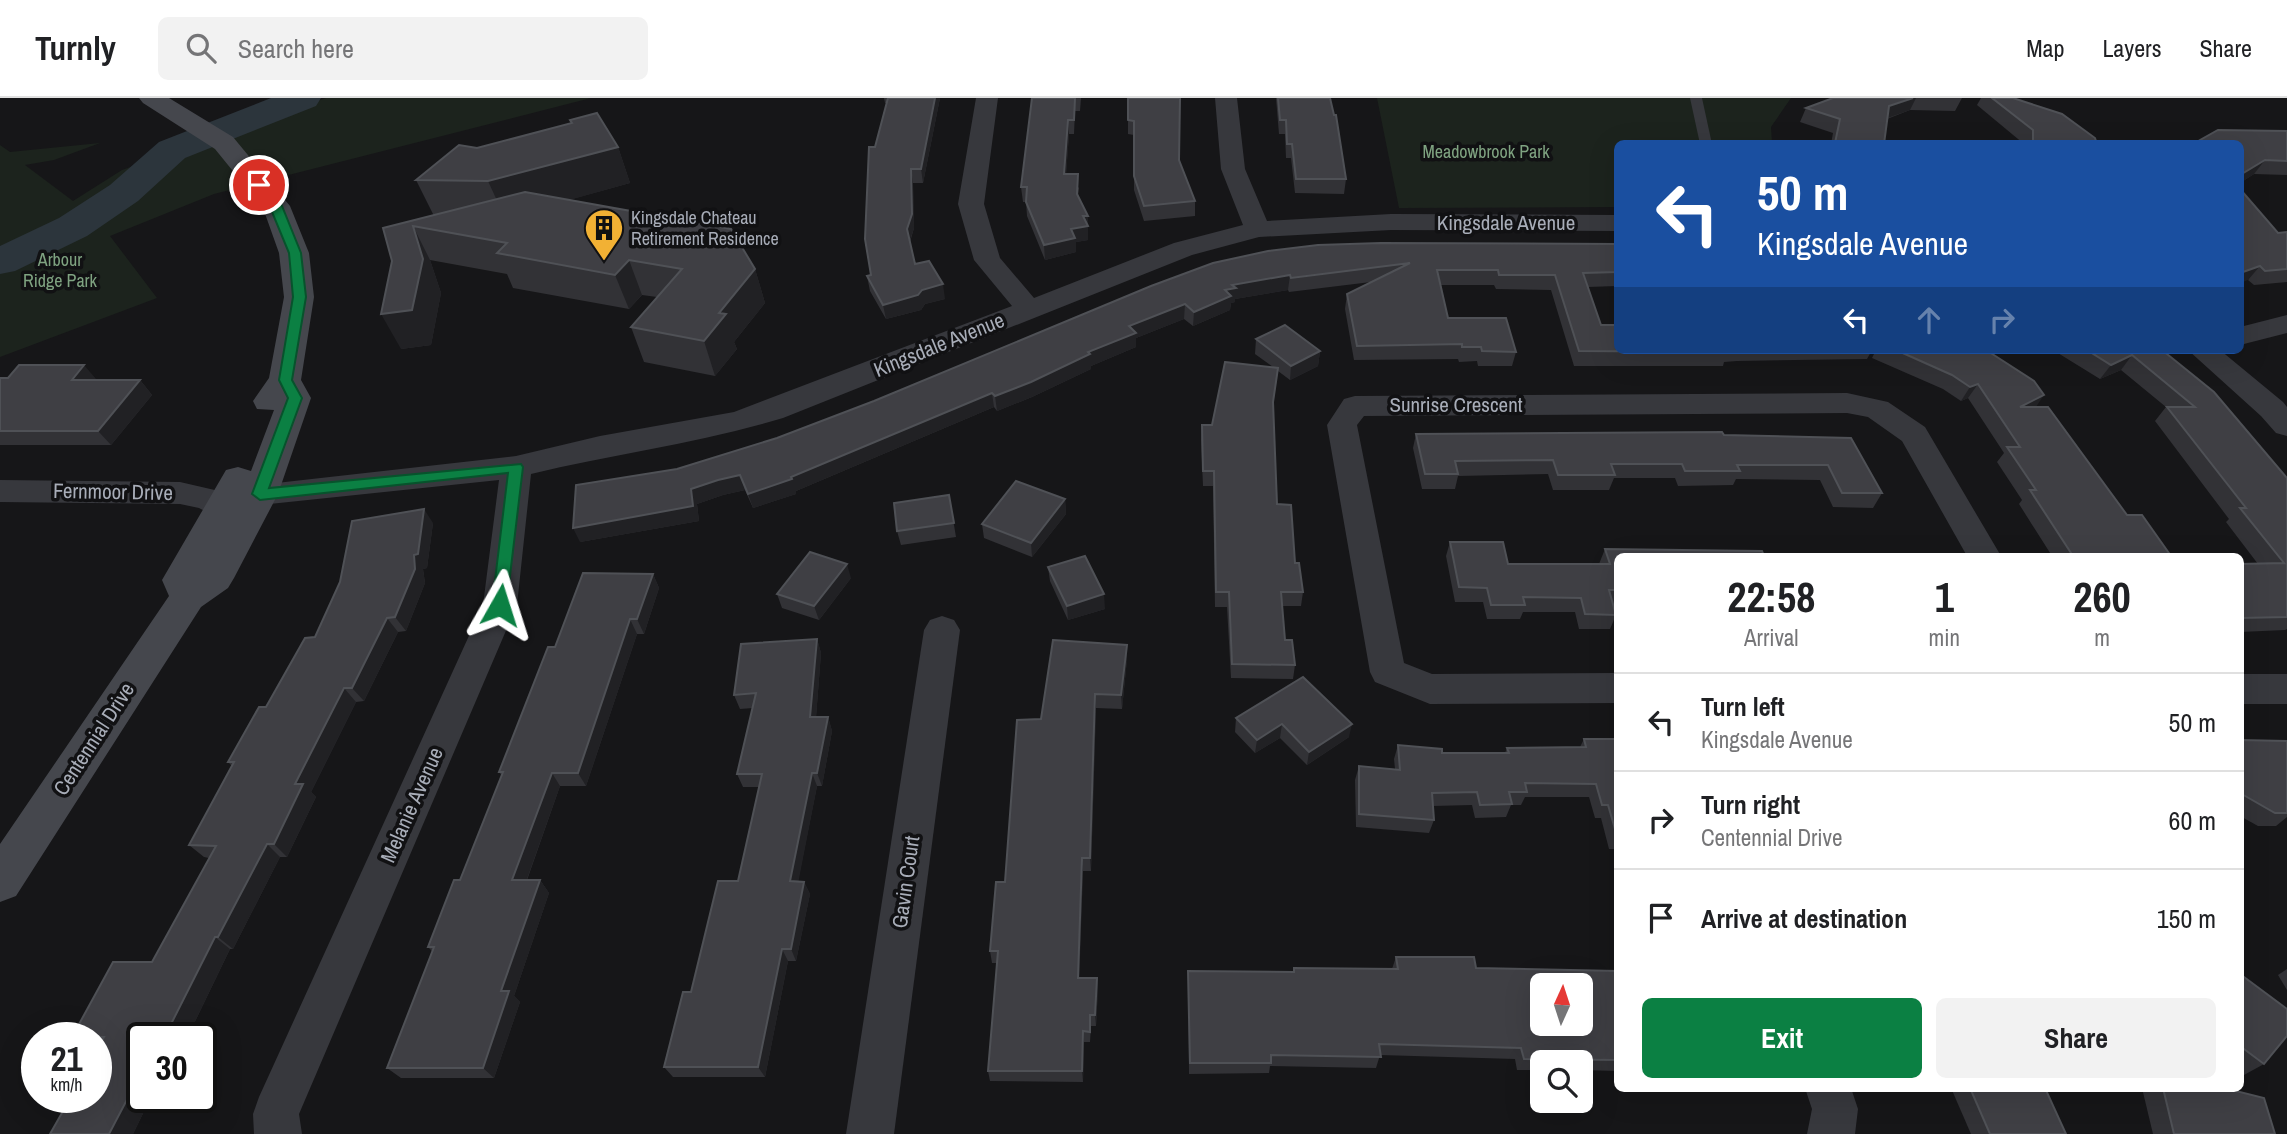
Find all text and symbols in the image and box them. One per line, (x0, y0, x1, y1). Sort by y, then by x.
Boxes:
search box (158, 17, 648, 80)
text: Turnly (35, 26, 116, 70)
icon: search (182, 29, 220, 67)
text: Search here (238, 31, 354, 66)
text: Map (2026, 32, 2064, 64)
text: Layers (2102, 32, 2161, 64)
text: Share (2199, 32, 2252, 64)
park label: Meadowbrook Park (1422, 139, 1550, 164)
pin (229, 155, 289, 215)
text: 50 m (1757, 159, 1849, 225)
icon: arrive (240, 166, 278, 204)
icon: left (1642, 168, 1733, 259)
place label: Kingsdale Chateau Retirement Residence (631, 205, 779, 251)
building icon: Kingsdale Chateau Retirement Residence (583, 207, 625, 262)
street label: Kingsdale Avenue (1437, 208, 1575, 237)
text: Kingsdale Avenue (1757, 222, 1968, 265)
park label: Arbour Ridge Park (23, 247, 98, 293)
icon: left (1837, 301, 1875, 339)
icon: ahead (1910, 301, 1948, 339)
icon: right (1983, 301, 2021, 339)
street label: Kingsdale Avenue (869, 305, 1008, 384)
street label: Sunrise Crescent (1389, 390, 1523, 419)
street label: Fernmoor Drive (53, 476, 173, 507)
position arrow (463, 568, 537, 642)
text: 22:58 (1727, 569, 1815, 625)
text: 1 (1935, 569, 1954, 625)
text: 260 (2073, 569, 2131, 625)
text: Arrival (1744, 622, 1799, 653)
text: min (1929, 622, 1960, 653)
text: m (2094, 622, 2110, 653)
street label: Centennial Drive (46, 677, 141, 801)
text: Turn left (1701, 689, 1785, 724)
icon: left (1642, 703, 1680, 741)
text: 50 m (2169, 705, 2216, 740)
text: Kingsdale Avenue (1701, 724, 1853, 755)
street label: Melanie Avenue (373, 743, 450, 867)
text: Turn right (1701, 787, 1800, 822)
icon: right (1642, 801, 1680, 839)
text: 60 m (2169, 803, 2216, 838)
text: Centennial Drive (1701, 822, 1843, 853)
street label: Gavin Court (885, 834, 926, 930)
icon: arrive (1642, 899, 1680, 937)
text: Arrive at destination (1701, 901, 1907, 936)
text: 150 m (2157, 901, 2216, 936)
north arrow (1530, 973, 1592, 1036)
map controls (1530, 973, 1593, 1113)
button: Exit (1642, 998, 1922, 1078)
button: Share (1936, 998, 2216, 1078)
speed limit sign: 30 (126, 1022, 217, 1113)
text: 21 (51, 1035, 82, 1082)
button: search (1530, 1050, 1593, 1113)
text: km/h (51, 1072, 83, 1097)

